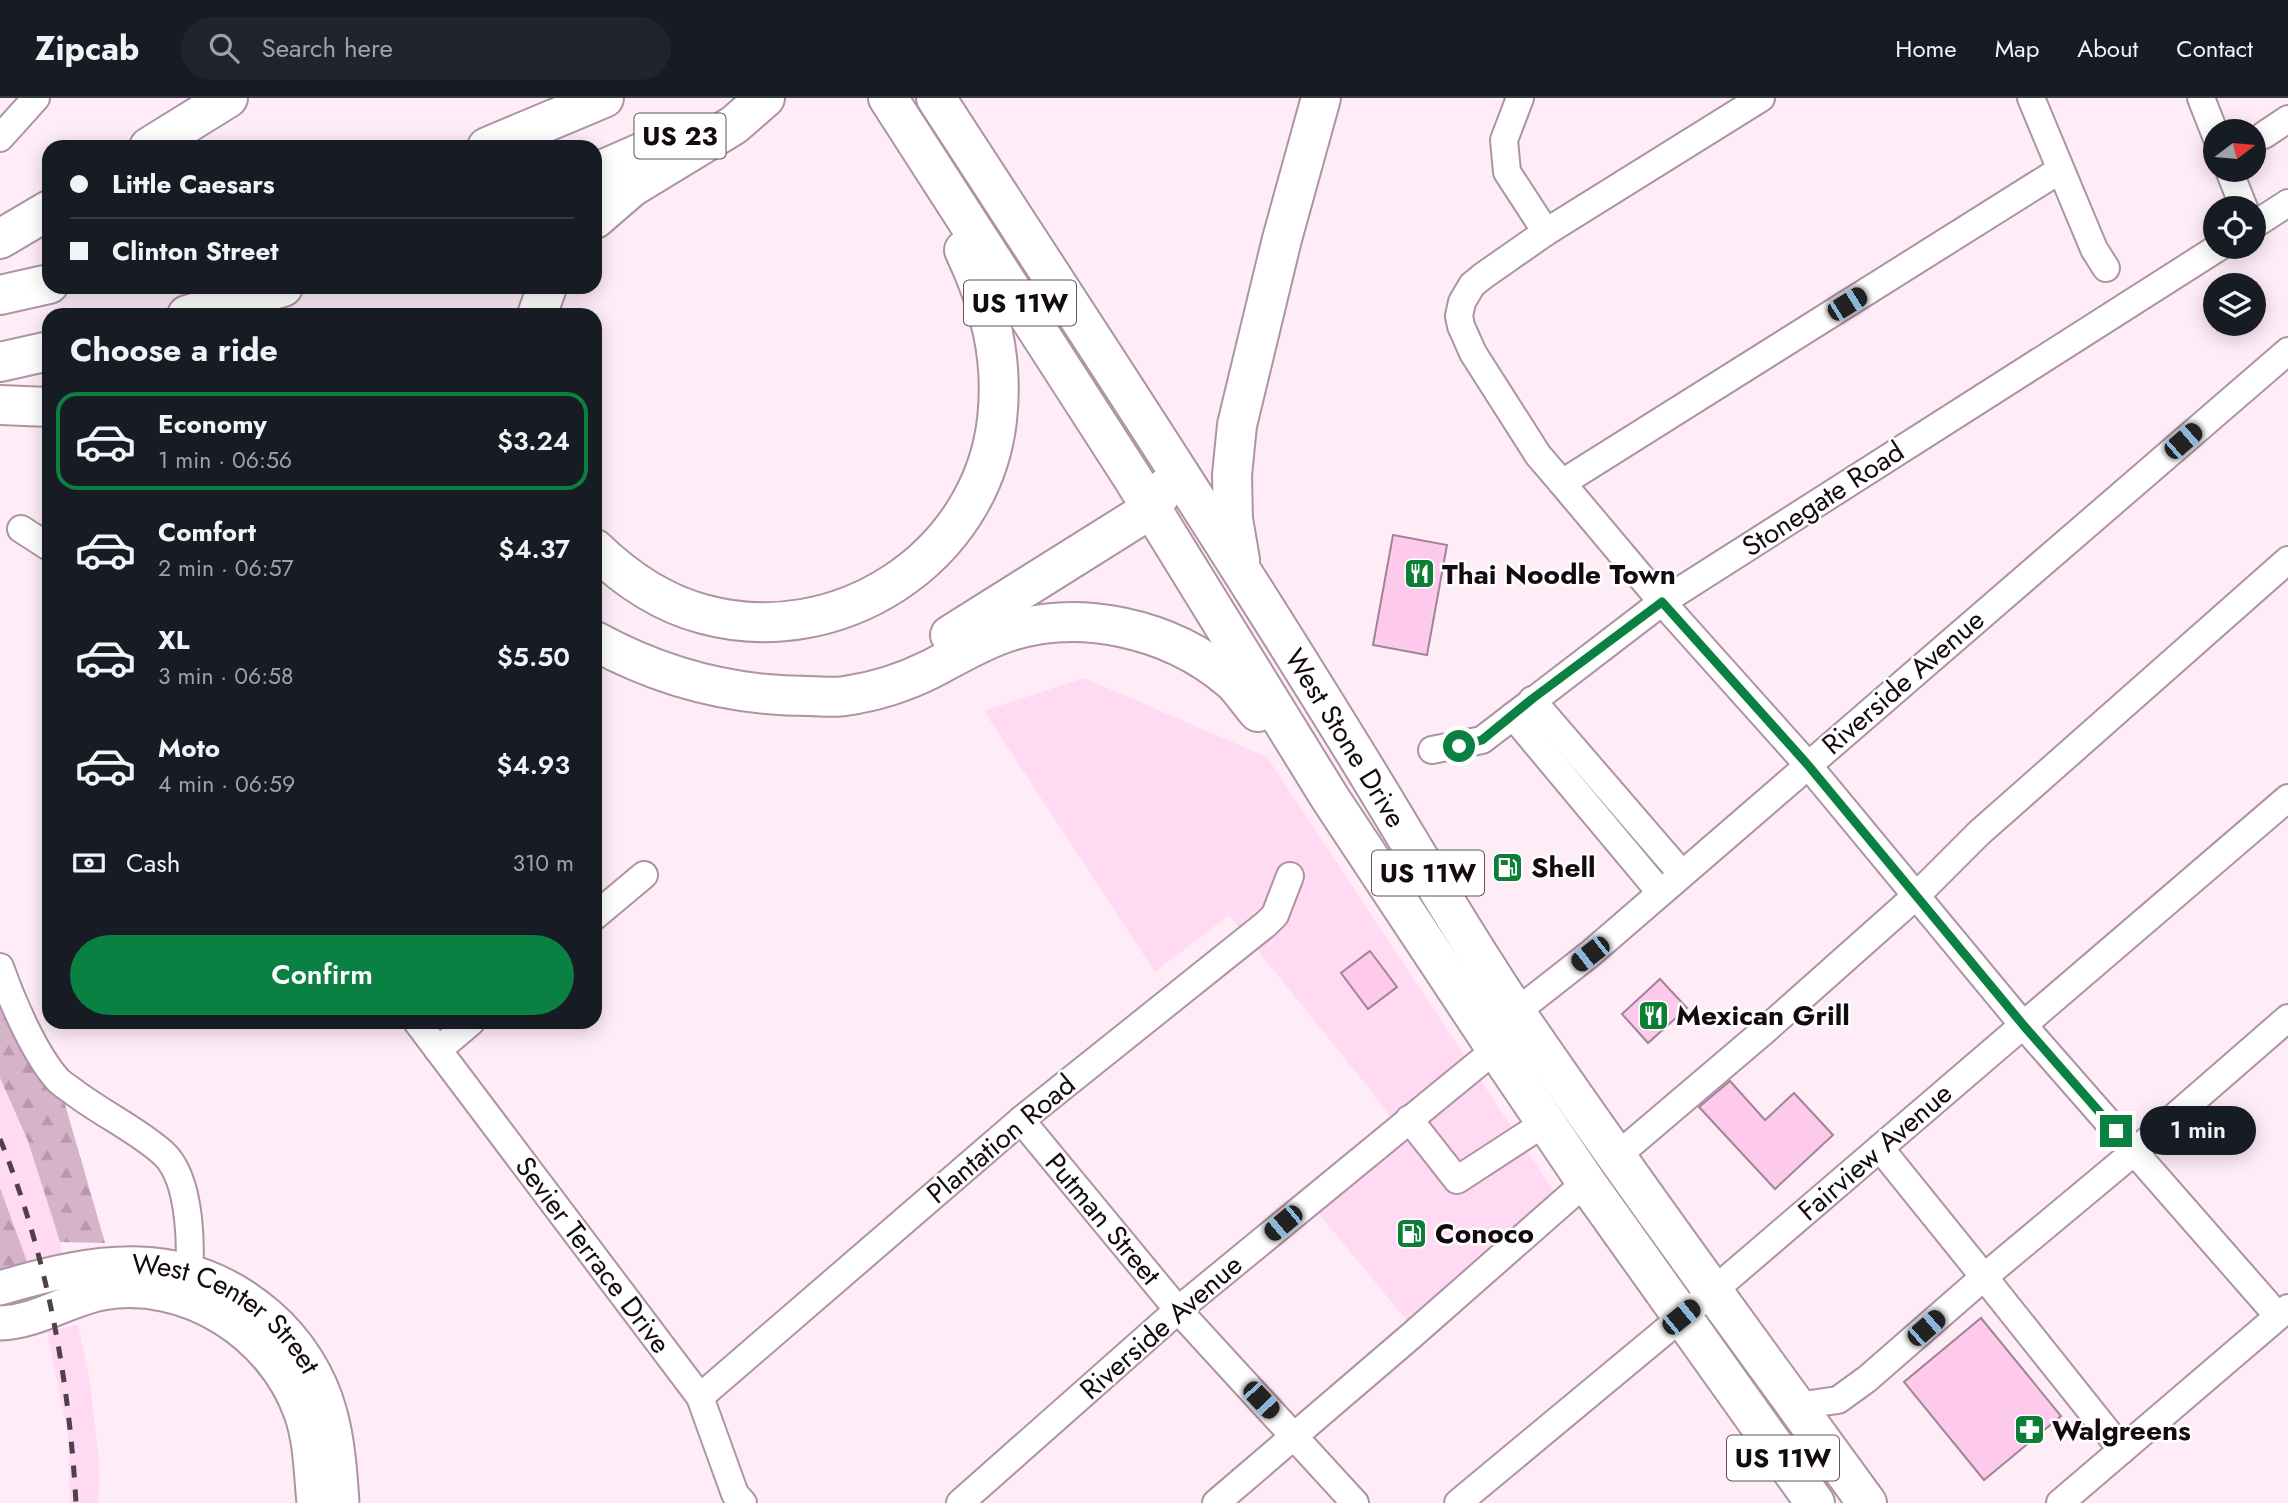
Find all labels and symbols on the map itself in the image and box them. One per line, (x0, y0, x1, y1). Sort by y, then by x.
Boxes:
road number: US 23 (634, 114, 726, 158)
north arrow (2203, 119, 2266, 182)
road number: US 11W (964, 280, 1076, 326)
car (1824, 284, 1871, 324)
car (2161, 419, 2206, 463)
street label: Stonegate Road (1734, 431, 1912, 567)
place label: Thai Noodle Town (1442, 554, 1676, 595)
restaurant icon: Thai Noodle Town (1402, 557, 1436, 591)
street label: Riverside Avenue (1813, 600, 1993, 764)
street label: West Stone Drive (1275, 641, 1416, 835)
route start (1443, 730, 1475, 762)
place label: Shell (1531, 847, 1596, 888)
road number: US 11W (1372, 850, 1484, 895)
fuel station icon: Shell (1491, 850, 1525, 884)
car (1567, 933, 1614, 975)
place label: Mexican Grill (1676, 995, 1850, 1036)
restaurant icon: Mexican Grill (1636, 998, 1670, 1032)
street label: Plantation Road (918, 1065, 1084, 1213)
street label: Fairview Avenue (1789, 1073, 1961, 1231)
callout: 1 min (2140, 1107, 2256, 1156)
route end (2100, 1115, 2132, 1147)
street label: Putman Street (1035, 1144, 1171, 1294)
street label: Sevier Terrace Drive (505, 1148, 681, 1362)
car (1261, 1201, 1306, 1245)
place label: Conoco (1435, 1213, 1534, 1254)
fuel station icon: Conoco (1395, 1216, 1429, 1250)
street label: West Center Street (131, 1243, 331, 1381)
street label: Riverside Avenue (1071, 1245, 1251, 1409)
car (1659, 1296, 1704, 1338)
car (1904, 1306, 1949, 1350)
car (1239, 1377, 1284, 1423)
place label: Walgreens (2052, 1410, 2191, 1451)
pharmacy icon: Walgreens (2012, 1413, 2046, 1447)
road number: US 11W (1727, 1436, 1839, 1480)

